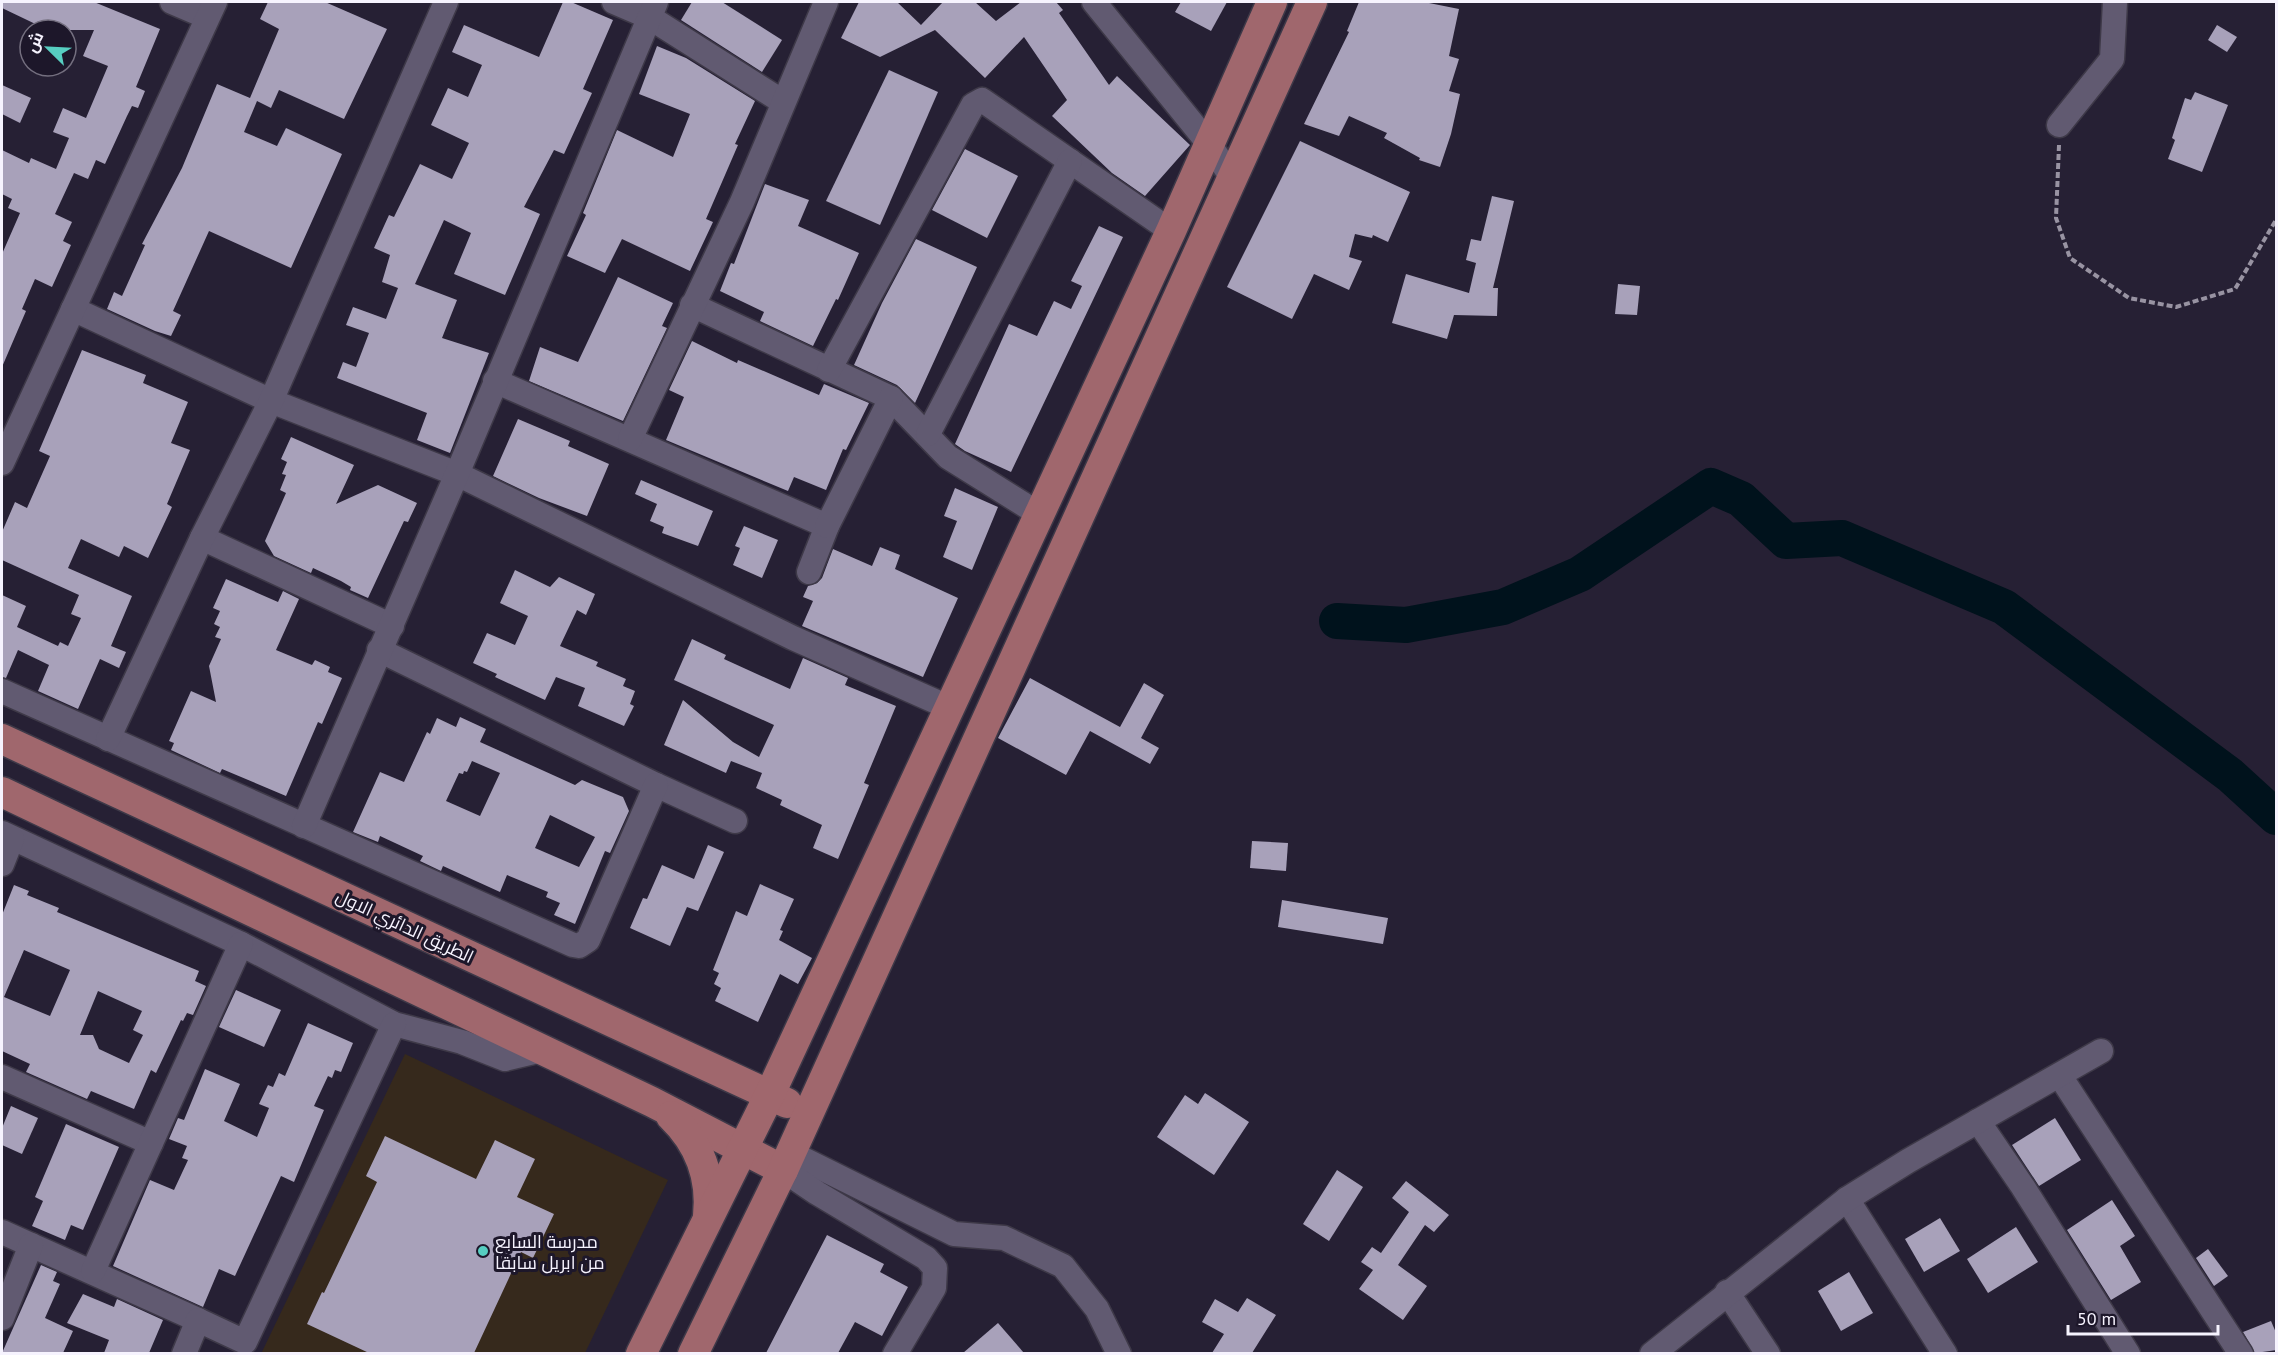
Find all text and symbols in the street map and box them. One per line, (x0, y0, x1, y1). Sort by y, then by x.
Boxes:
north arrow (18, 18, 78, 78)
text: ش (21, 28, 48, 55)
street label: الطريق الدائري الاول (331, 884, 478, 971)
place label: مدرسة السابع من ابريل سابقا (495, 1230, 604, 1274)
marker: مدرسة السابع من ابريل سابقا (476, 1244, 490, 1258)
scale bar (2068, 1298, 2218, 1336)
text: 50 m (2077, 1307, 2116, 1330)

